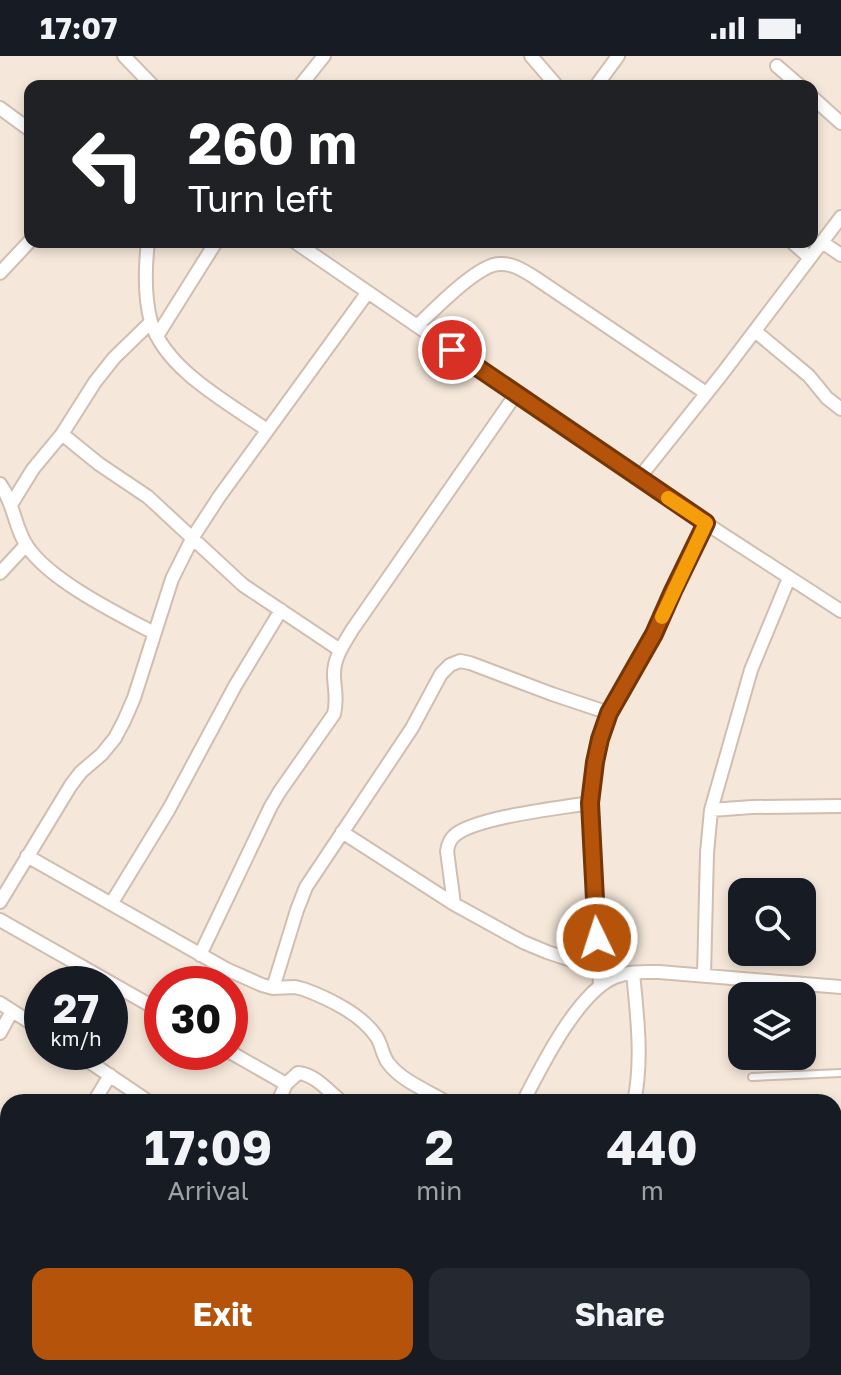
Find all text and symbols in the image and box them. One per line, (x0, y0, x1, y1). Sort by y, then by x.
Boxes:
text: 17:07 (40, 10, 117, 46)
text: 260 m (188, 109, 357, 176)
icon: left (56, 112, 160, 216)
text: Turn left (188, 177, 334, 220)
pin (418, 316, 486, 384)
icon: arrive (430, 328, 474, 372)
map controls (728, 878, 816, 1070)
button: search (728, 878, 816, 966)
position arrow (555, 896, 639, 980)
speed limit sign: 30 (144, 966, 248, 1070)
button: layers (728, 982, 816, 1070)
text: 27 (53, 984, 99, 1032)
text: km/h (51, 1026, 101, 1050)
text: 17:09 (144, 1118, 272, 1176)
text: 2 (425, 1118, 454, 1176)
text: 440 (607, 1118, 698, 1176)
text: Arrival (167, 1175, 249, 1206)
text: min (416, 1175, 462, 1206)
text: m (641, 1175, 664, 1206)
button: Exit (32, 1268, 413, 1360)
button: Share (429, 1268, 810, 1360)

